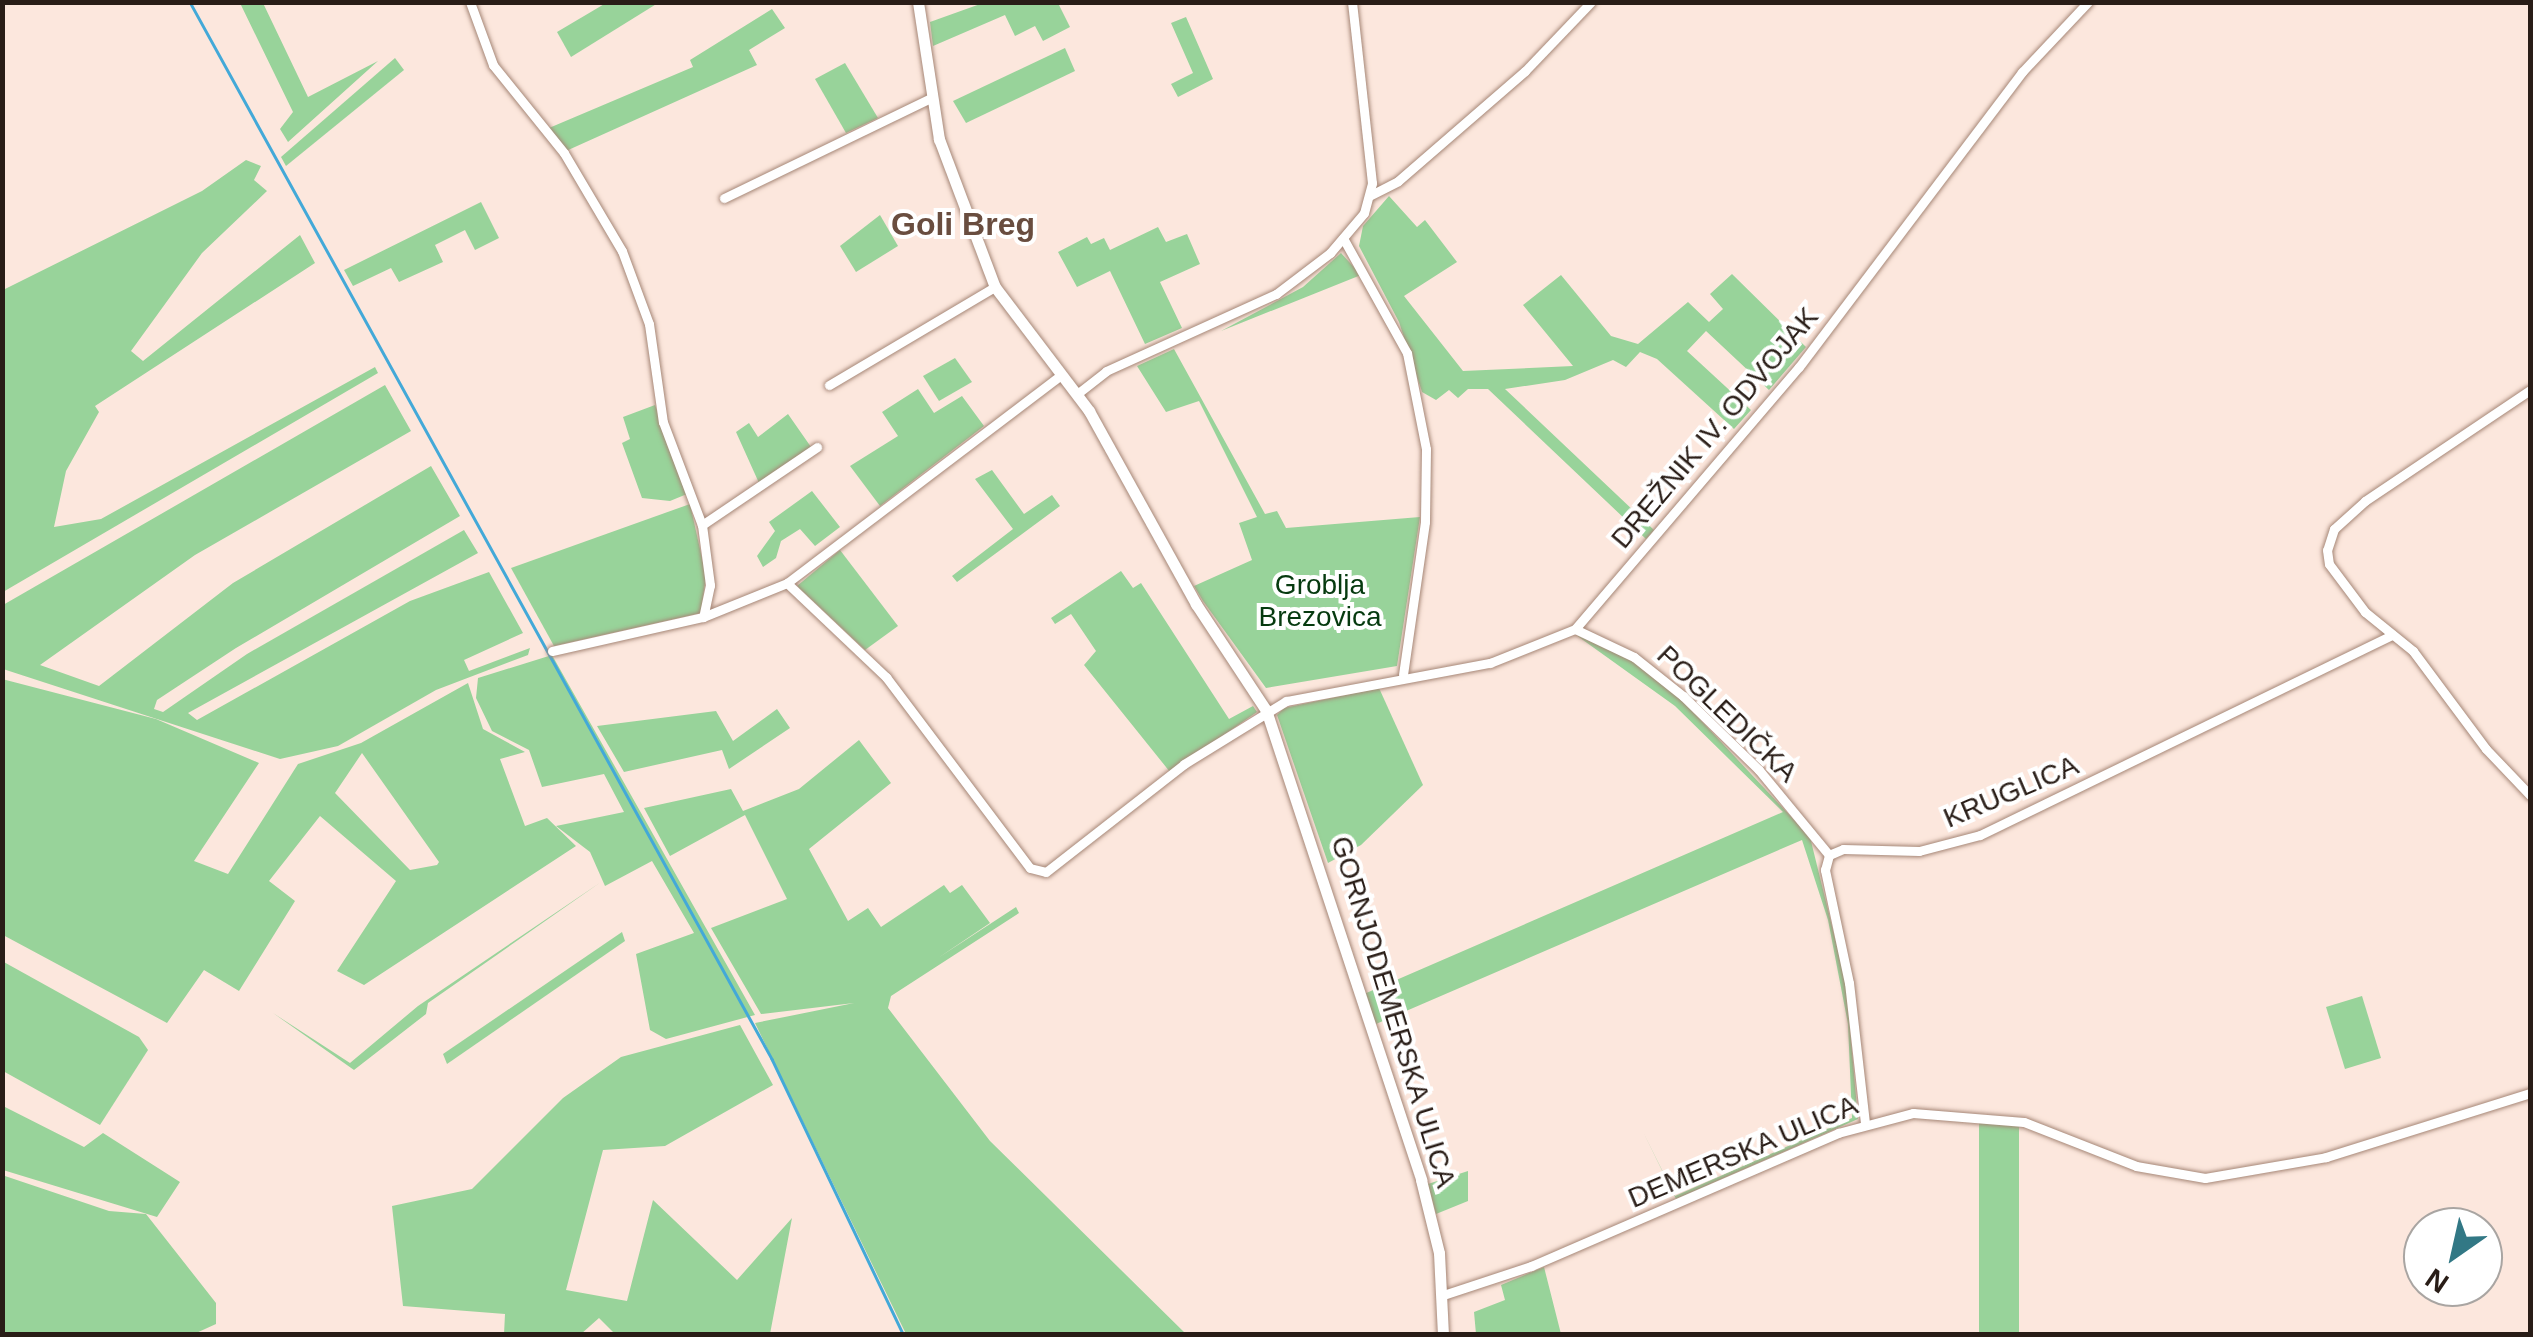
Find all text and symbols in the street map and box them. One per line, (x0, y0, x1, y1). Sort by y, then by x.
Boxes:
district label: Goli Breg (891, 205, 1035, 243)
street label: DREŽNIK IV. ODVOJAK (1604, 301, 1826, 555)
park label: Groblja Brezovica (1259, 568, 1381, 634)
street label: POGLEDIČKA (1650, 639, 1804, 789)
street label: KRUGLICA (1939, 749, 2083, 835)
street label: GORNJODEMERSKA ULICA (1323, 832, 1463, 1192)
street label: DEMERSKA ULICA (1623, 1088, 1863, 1216)
north arrow (2403, 1207, 2503, 1307)
text: N (2420, 1262, 2454, 1299)

